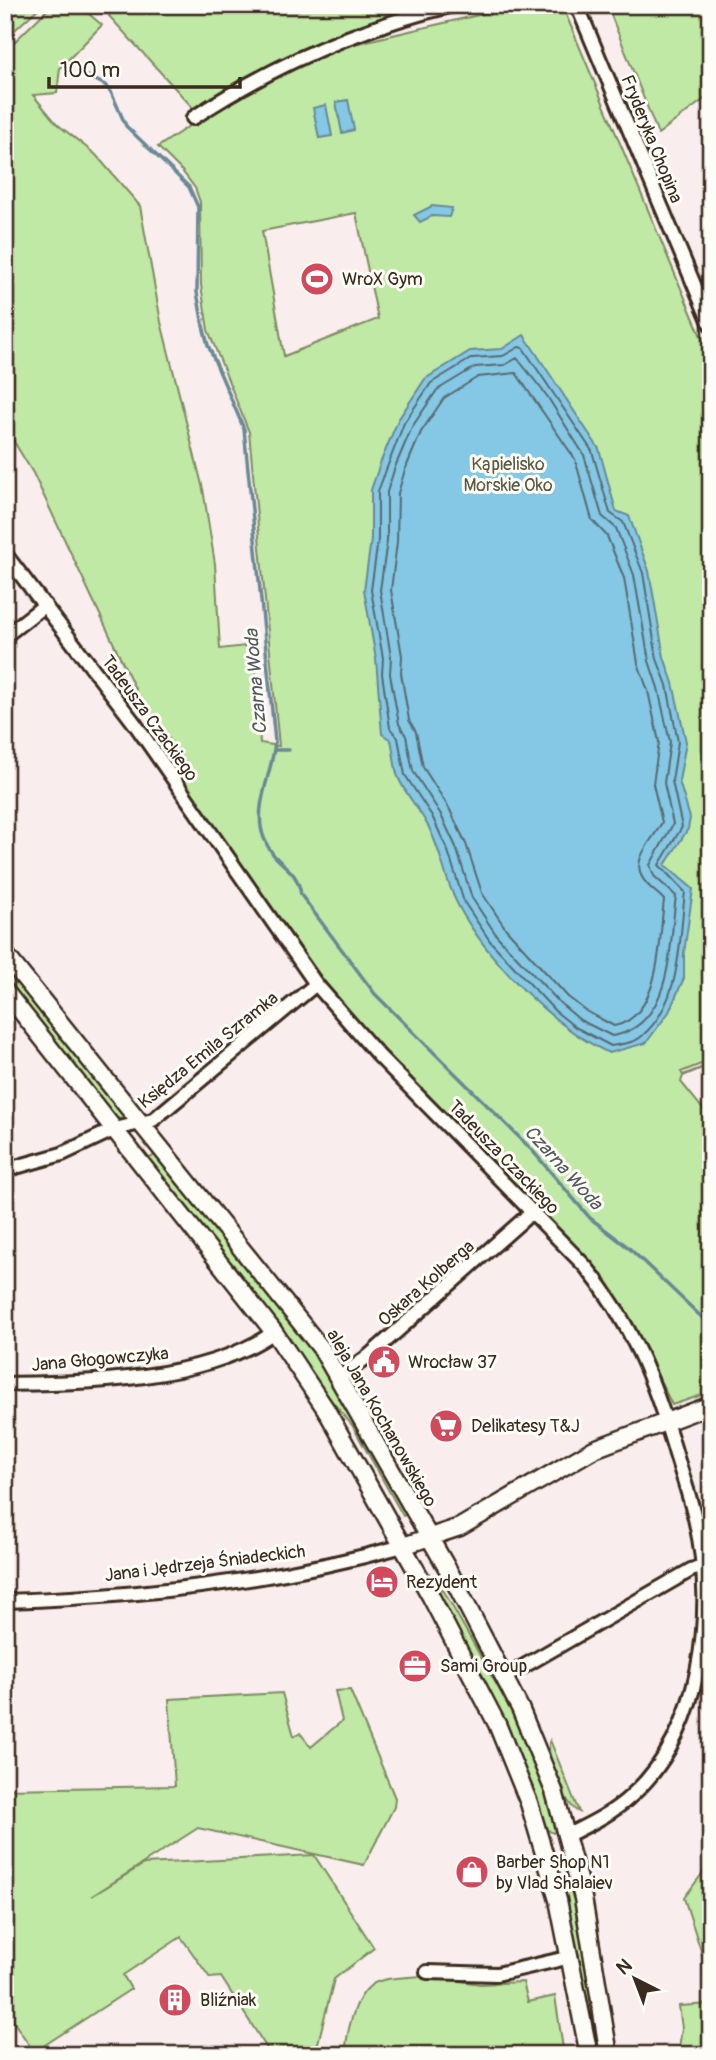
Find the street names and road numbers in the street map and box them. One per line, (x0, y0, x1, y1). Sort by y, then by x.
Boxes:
street label: Fryderyka Chopina (615, 72, 688, 207)
street label: Tadeusza Czackiego (96, 651, 203, 786)
street label: Księdza Emila Szramka (134, 987, 283, 1114)
street label: Tadeusza Czackiego (443, 1095, 564, 1220)
street label: Oskara Kolberga (373, 1235, 479, 1332)
street label: aleja Jana Kochanowskiego (321, 1325, 442, 1511)
street label: Jana Głogowczyka (30, 1342, 170, 1377)
street label: Jana i Jędrzeja Śniadeckich (103, 1540, 307, 1587)

